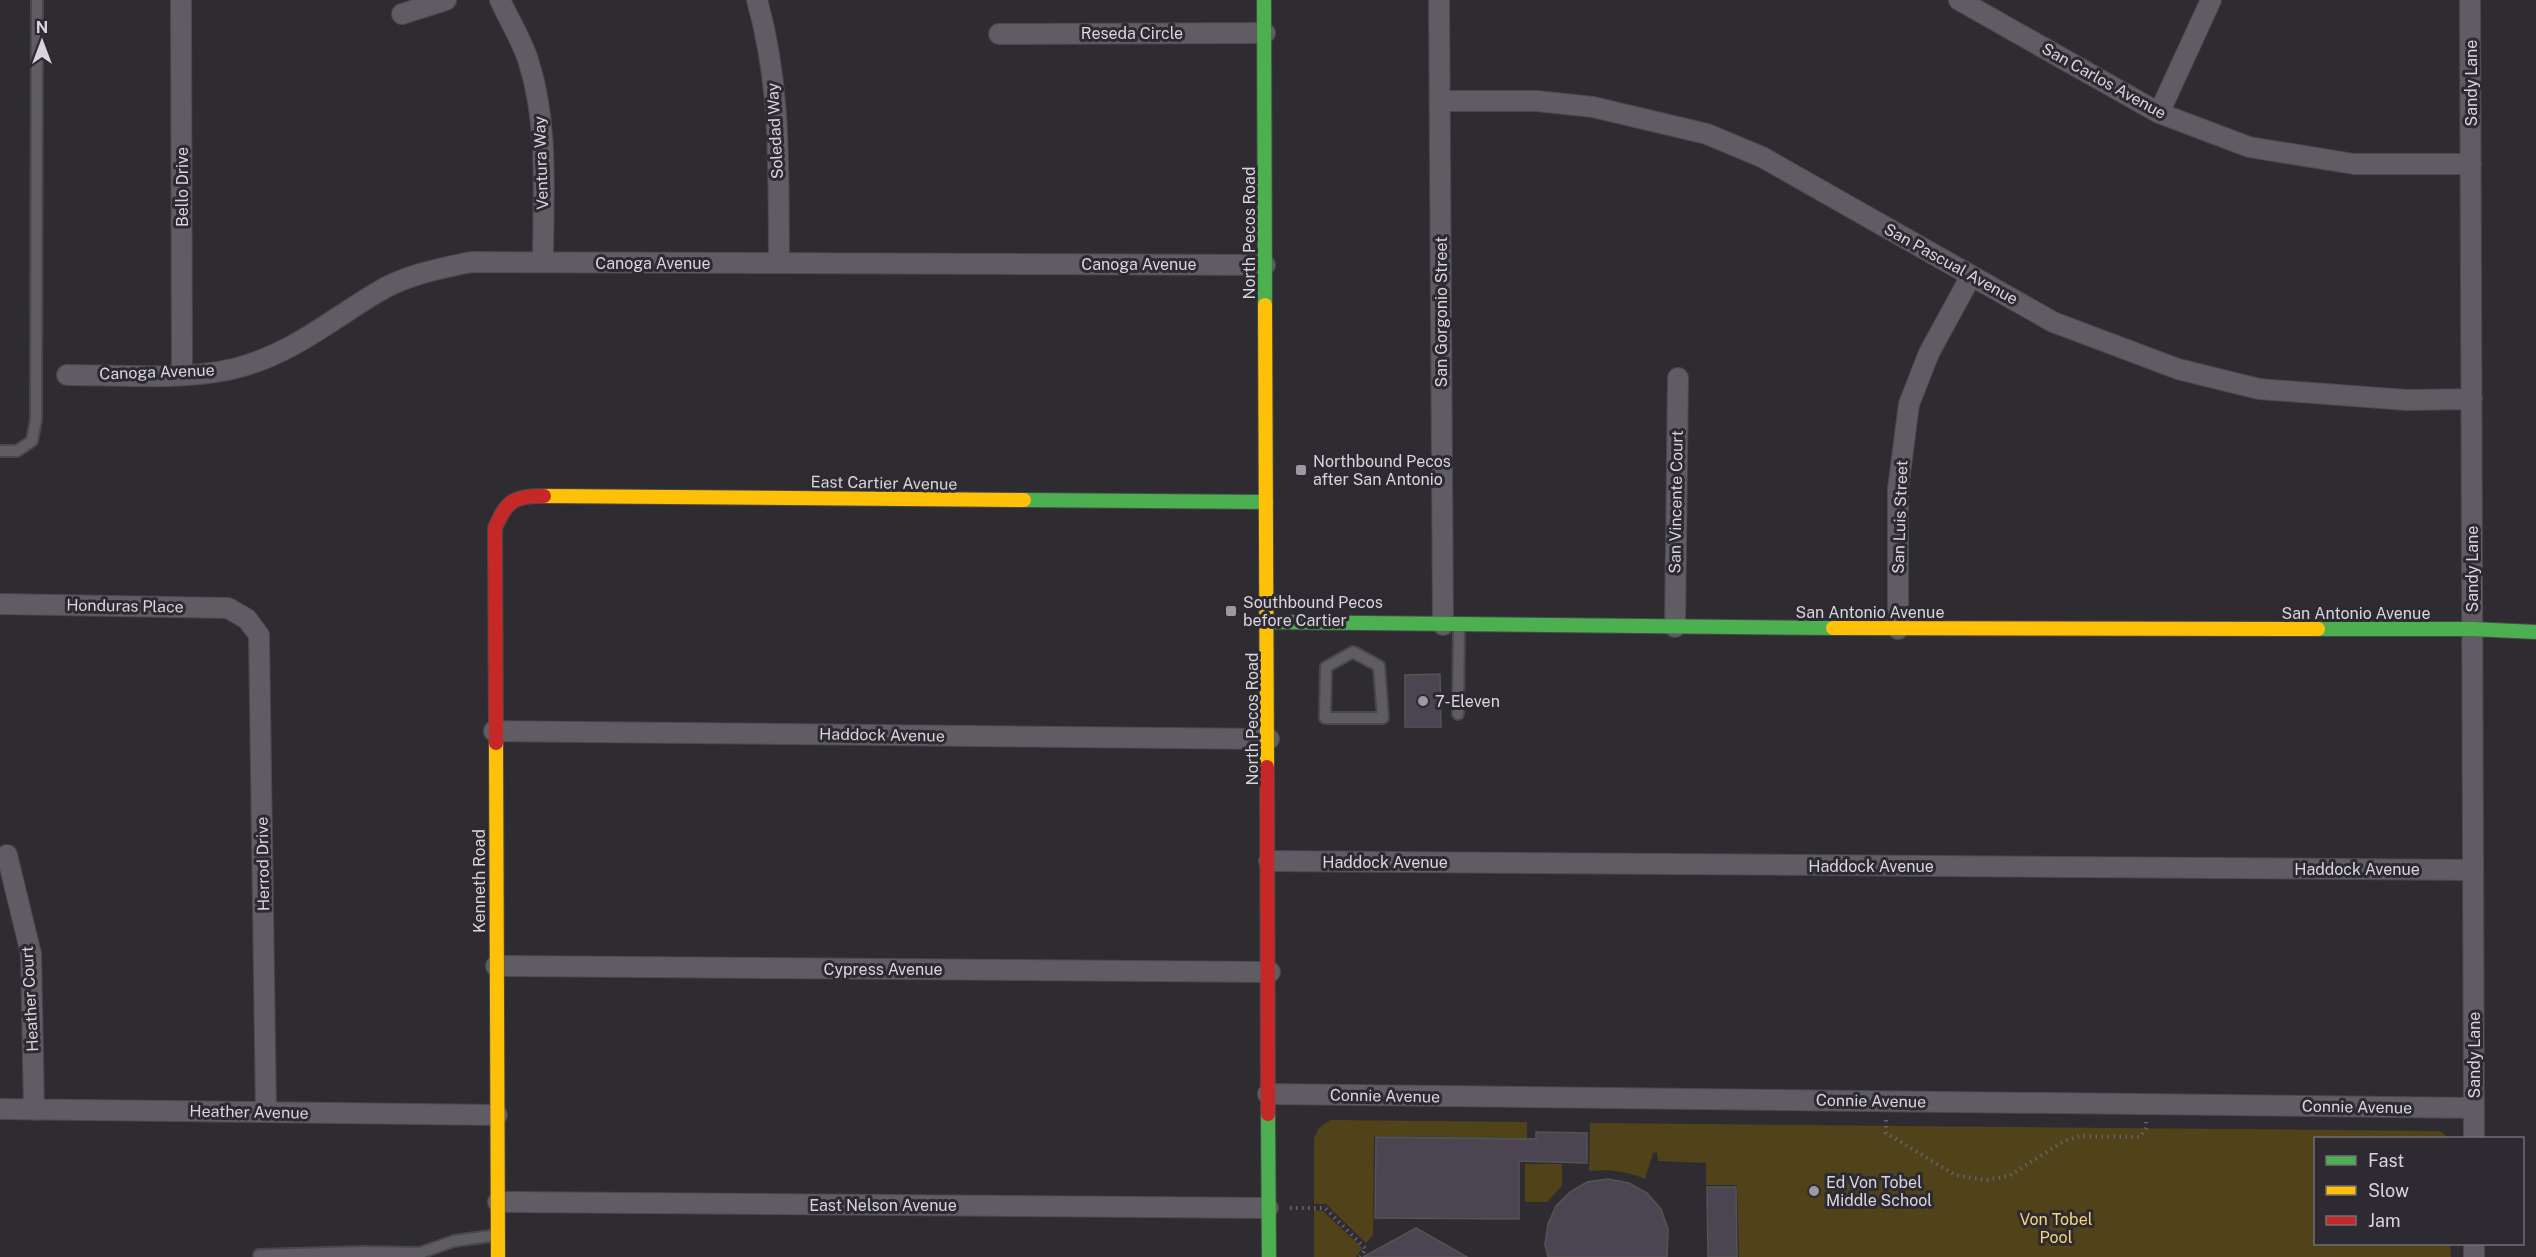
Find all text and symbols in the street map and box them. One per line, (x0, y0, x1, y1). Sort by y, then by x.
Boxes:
north arrow (12, 12, 72, 72)
text: N (36, 18, 48, 37)
street label: Reseda Circle (1081, 24, 1183, 43)
street label: San Carlos Avenue (2039, 39, 2169, 123)
street label: Sandy Lane (2462, 40, 2481, 126)
street label: Soledad Way (763, 82, 787, 180)
street label: Ventura Way (530, 115, 552, 210)
street label: Bello Drive (173, 147, 192, 227)
street label: North Pecos Road (1240, 167, 1259, 299)
street label: San Pascual Avenue (1881, 219, 2021, 309)
street label: San Gorgonio Street (1432, 237, 1451, 387)
street label: Canoga Avenue (595, 254, 711, 273)
street label: Canoga Avenue (1081, 255, 1197, 274)
street label: Canoga Avenue (99, 360, 215, 384)
street label: San Vincente Court (1665, 430, 1687, 574)
place label: Northbound Pecos after San Antonio (1313, 452, 1451, 489)
street label: San Luis Street (1889, 460, 1911, 574)
marker: Northbound Pecos after San Antonio (1294, 463, 1308, 477)
street label: East Cartier Avenue (810, 472, 958, 494)
street label: Sandy Lane (2463, 526, 2482, 612)
place label: Southbound Pecos before Cartier (1243, 593, 1383, 630)
street label: Honduras Place (66, 595, 184, 617)
street label: San Antonio Avenue (1796, 603, 1944, 622)
marker: Southbound Pecos before Cartier (1224, 604, 1238, 618)
street label: San Antonio Avenue (2282, 604, 2430, 623)
street label: North Pecos Road (1243, 653, 1262, 785)
place label: 7-Eleven (1435, 692, 1500, 711)
marker: 7-Eleven (1416, 694, 1430, 708)
street label: Haddock Avenue (819, 724, 945, 746)
street label: Herrod Drive (253, 817, 273, 911)
street label: Kenneth Road (470, 829, 489, 933)
street label: Haddock Avenue (1322, 853, 1448, 872)
street label: Haddock Avenue (1808, 857, 1934, 876)
street label: Haddock Avenue (2294, 860, 2420, 879)
street label: Heather Court (18, 946, 42, 1052)
street label: Cypress Avenue (823, 960, 943, 979)
street label: Sandy Lane (2465, 1012, 2484, 1098)
street label: Connie Avenue (1330, 1086, 1440, 1106)
street label: Connie Avenue (1816, 1091, 1926, 1111)
street label: Connie Avenue (2302, 1097, 2412, 1117)
street label: Heather Avenue (189, 1101, 309, 1123)
legend (2314, 1137, 2524, 1245)
text: Fast (2368, 1150, 2404, 1171)
place label: Ed Von Tobel Middle School (1826, 1173, 1932, 1210)
text: Slow (2368, 1180, 2409, 1201)
marker: Ed Von Tobel Middle School (1807, 1184, 1821, 1198)
street label: East Nelson Avenue (809, 1196, 957, 1215)
park label: Von Tobel Pool (2019, 1210, 2093, 1247)
text: Jam (2368, 1210, 2401, 1231)

